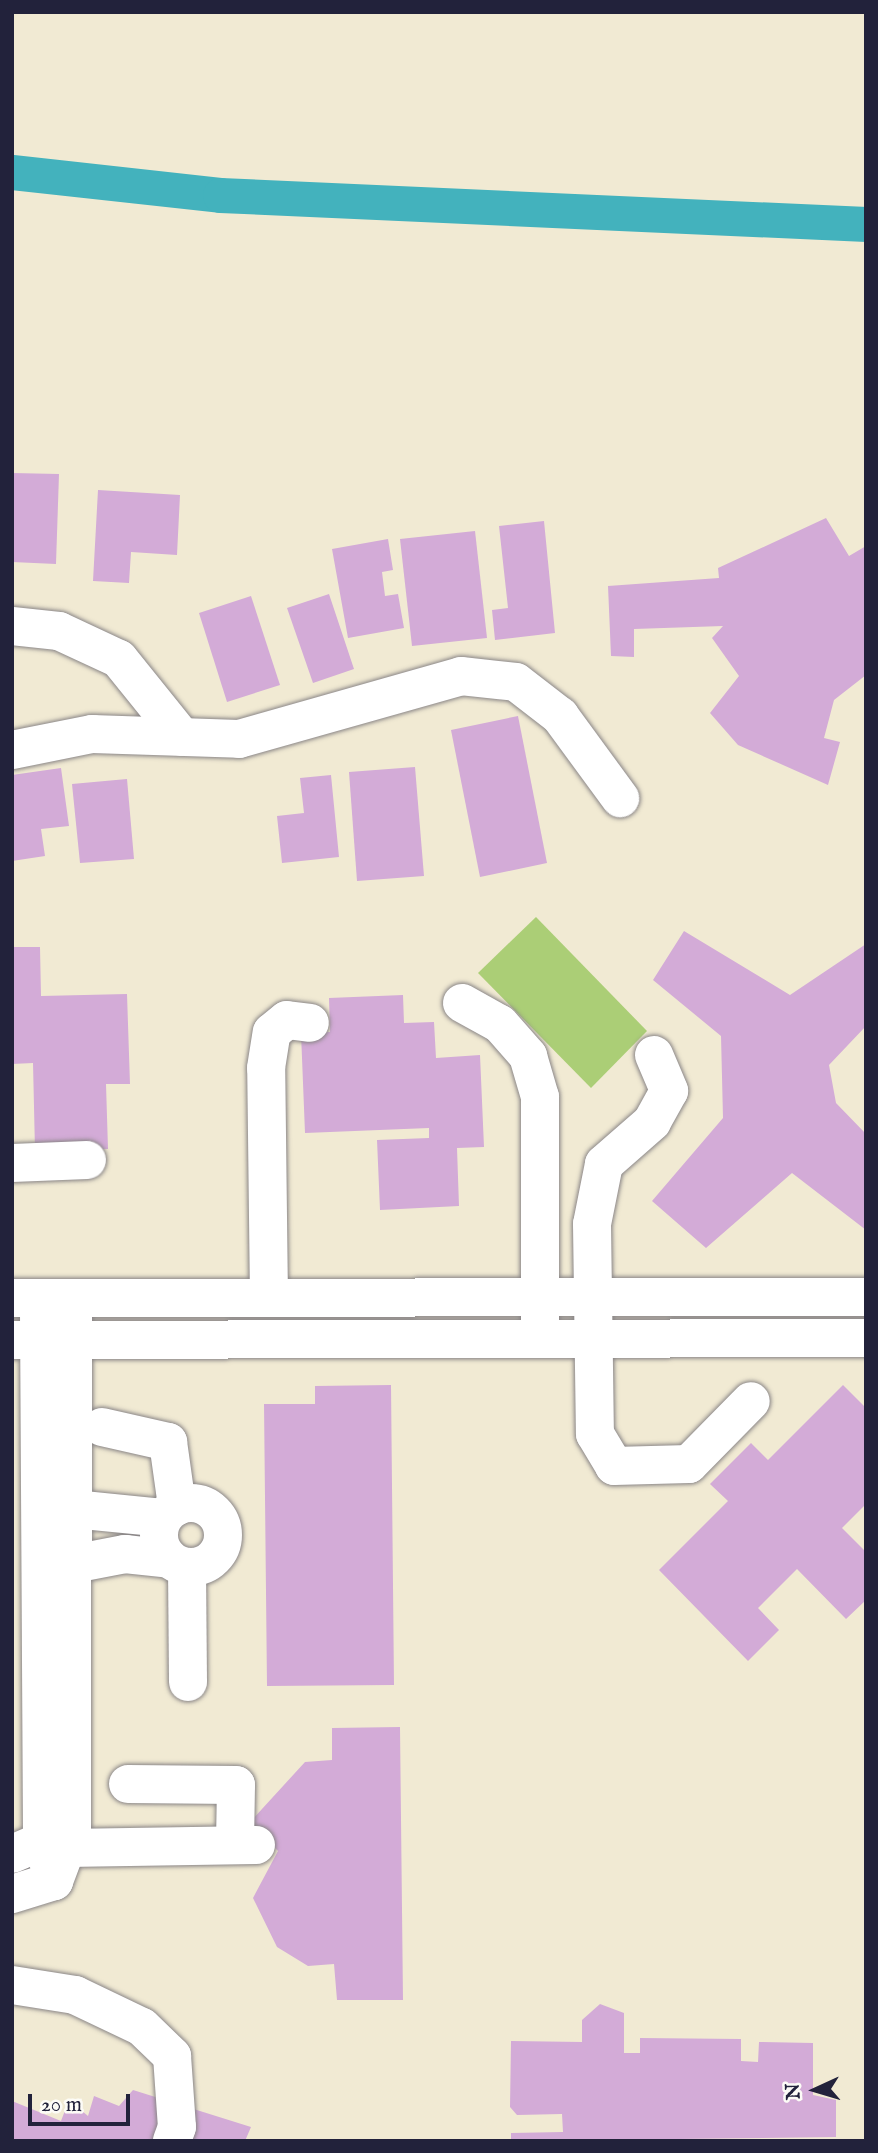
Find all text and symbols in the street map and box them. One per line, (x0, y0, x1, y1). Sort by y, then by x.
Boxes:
north arrow (780, 2055, 850, 2125)
scale bar (32, 2080, 133, 2124)
text: N (782, 2082, 807, 2101)
text: 20 m (41, 2092, 82, 2119)

